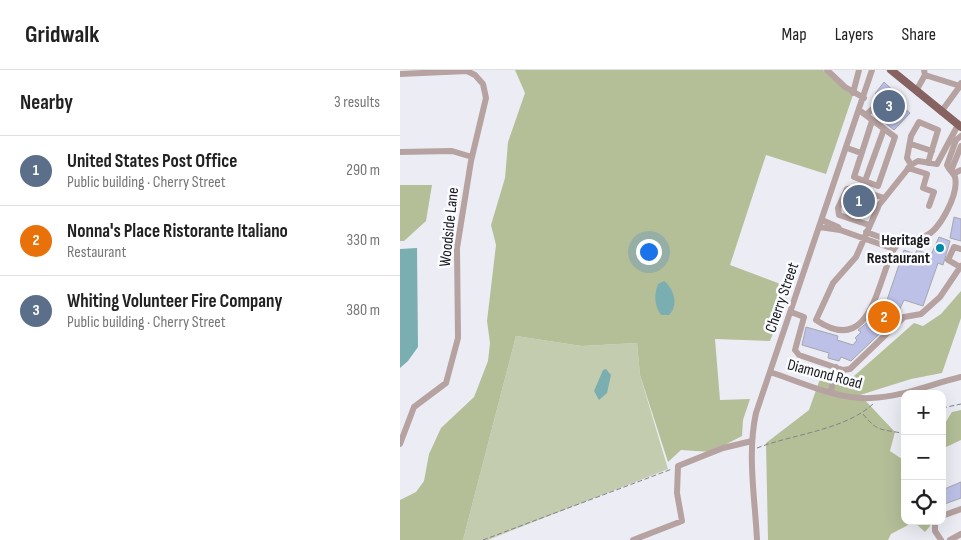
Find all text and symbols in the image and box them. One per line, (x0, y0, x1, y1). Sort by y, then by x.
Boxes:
text: Gridwalk (25, 20, 99, 49)
text: Map (782, 24, 807, 45)
text: Layers (835, 24, 874, 45)
text: Share (902, 24, 936, 45)
pin: 3 (873, 87, 905, 125)
text: Nearby (20, 90, 73, 115)
text: 3 results (334, 93, 380, 112)
text: United States Post Office (67, 150, 237, 173)
text: 1 (33, 161, 39, 180)
text: 290 m (346, 161, 380, 180)
text: Public building · Cherry Street (67, 173, 226, 192)
pin: 1 (843, 182, 875, 220)
street label: Woodside Lane (436, 186, 463, 268)
text: Nonna's Place Ristorante Italiano (67, 220, 288, 243)
text: 2 (32, 231, 40, 250)
text: 330 m (347, 231, 380, 250)
place label: Heritage Restaurant (867, 231, 930, 268)
your location (636, 239, 662, 265)
marker: Heritage Restaurant (934, 242, 946, 254)
text: Restaurant (67, 243, 126, 262)
street label: Cherry Street (762, 260, 803, 335)
text: Whiting Volunteer Fire Company (67, 290, 282, 313)
pin: 2 (868, 298, 900, 336)
text: 3 (32, 301, 40, 320)
text: 380 m (346, 301, 380, 320)
text: Public building · Cherry Street (67, 313, 226, 332)
street label: Diamond Road (785, 355, 864, 394)
map controls (901, 390, 946, 525)
button: + (901, 390, 946, 435)
button: − (901, 435, 946, 480)
button: locate (901, 480, 946, 525)

